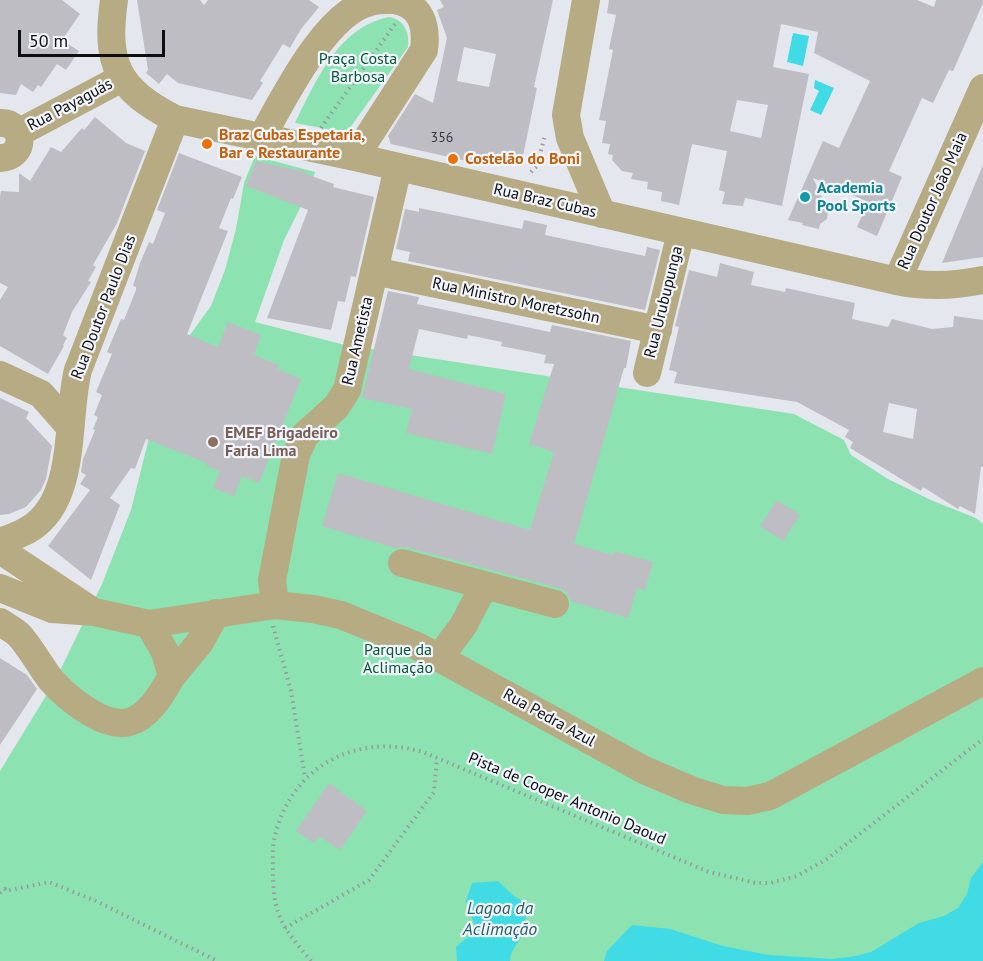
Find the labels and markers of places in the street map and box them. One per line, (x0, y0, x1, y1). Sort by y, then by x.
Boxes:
place label: Braz Cubas Espetaria, Bar e Restaurante (219, 125, 365, 163)
marker: Braz Cubas Espetaria, Bar e Restaurante (200, 137, 214, 151)
place label: Costelão do Boni (465, 149, 580, 169)
marker: Costelão do Boni (446, 152, 460, 166)
place label: Academia Pool Sports (817, 178, 896, 216)
marker: Academia Pool Sports (798, 190, 812, 204)
place label: EMEF Brigadeiro Faria Lima (225, 423, 338, 461)
marker: EMEF Brigadeiro Faria Lima (206, 435, 220, 449)

